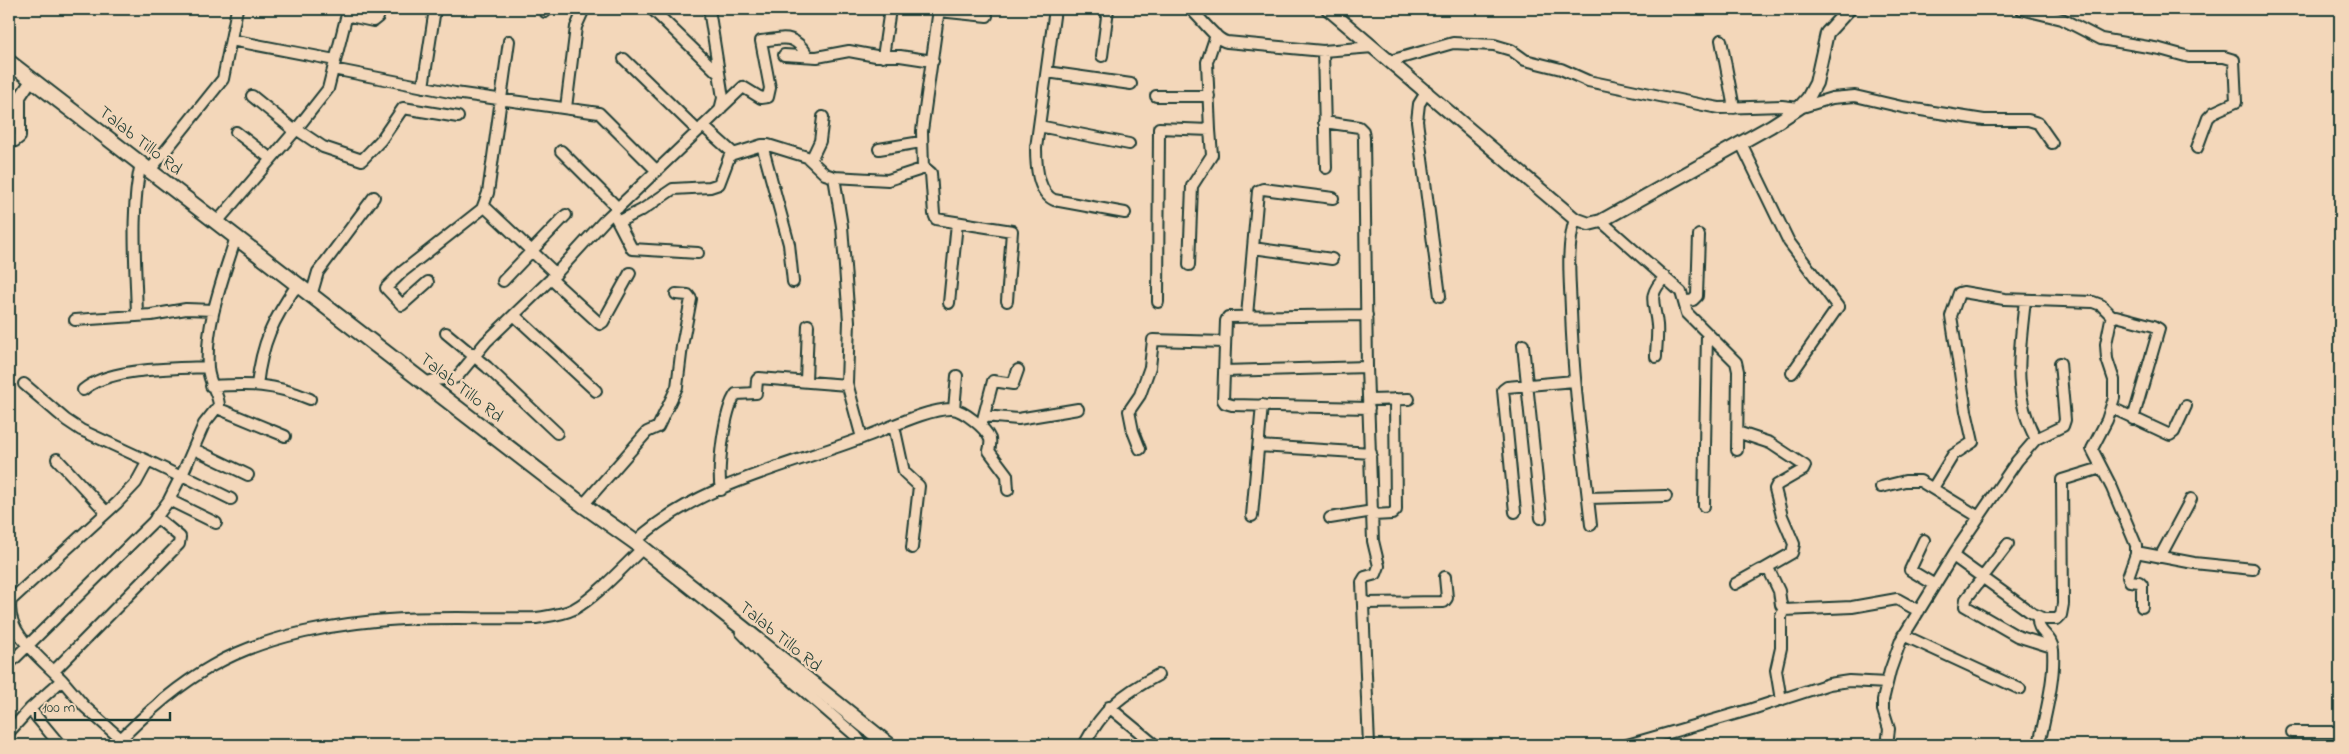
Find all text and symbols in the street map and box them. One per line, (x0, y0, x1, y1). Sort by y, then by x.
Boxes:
street label: Talab Tillo Rd (92, 100, 187, 183)
street label: Talab Tillo Rd (413, 347, 508, 430)
street label: Talab Tillo Rd (733, 596, 827, 679)
scale bar (35, 689, 170, 721)
text: 100 m (42, 697, 75, 719)

